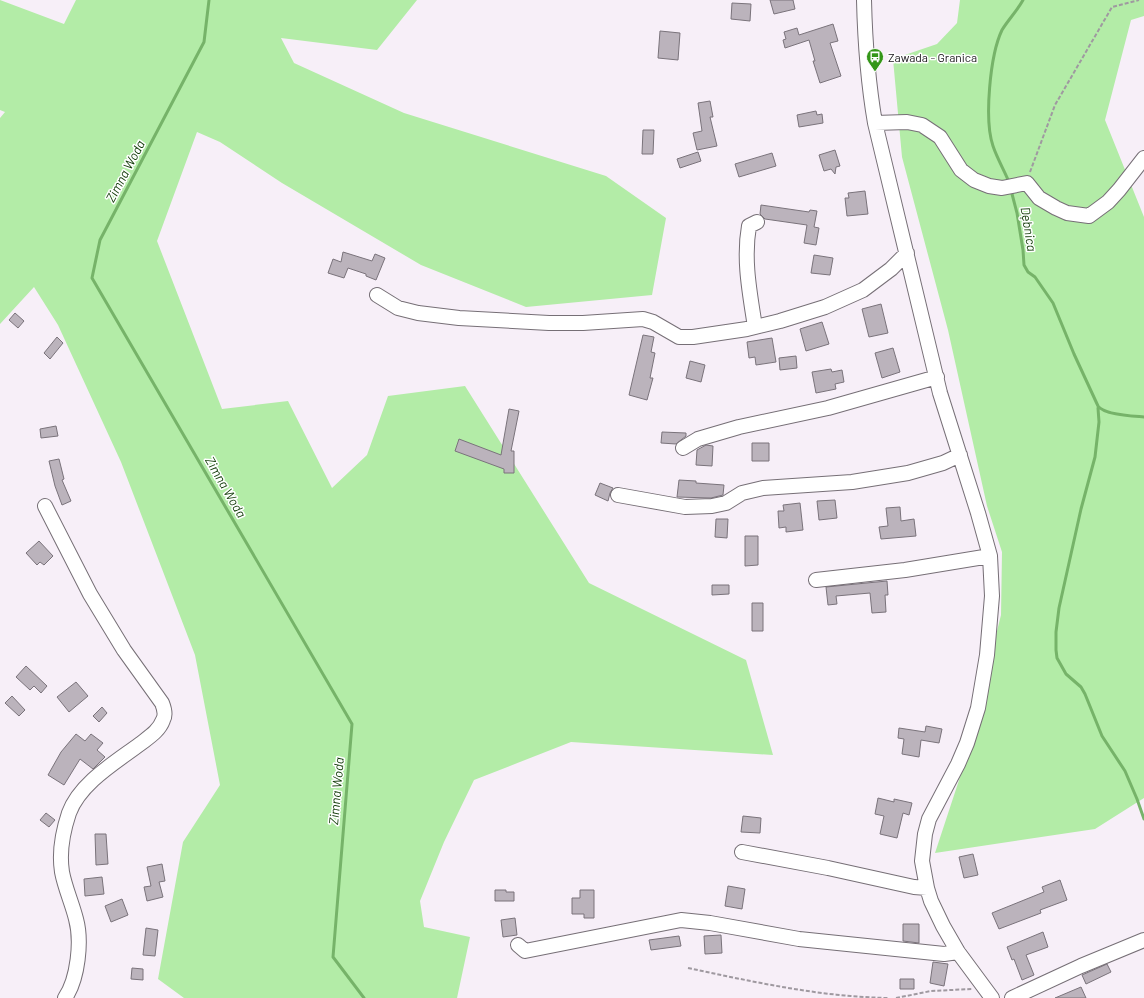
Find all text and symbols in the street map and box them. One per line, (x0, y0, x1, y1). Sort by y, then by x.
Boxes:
bus stop icon: Zawada - Granica (865, 47, 885, 72)
place label: Zawada - Granica (888, 50, 977, 64)
water label: Zimna Woda (102, 137, 148, 205)
water label: Dębnica (1018, 206, 1040, 253)
water label: Zimna Woda (202, 454, 250, 520)
water label: Zimna Woda (325, 756, 347, 825)

